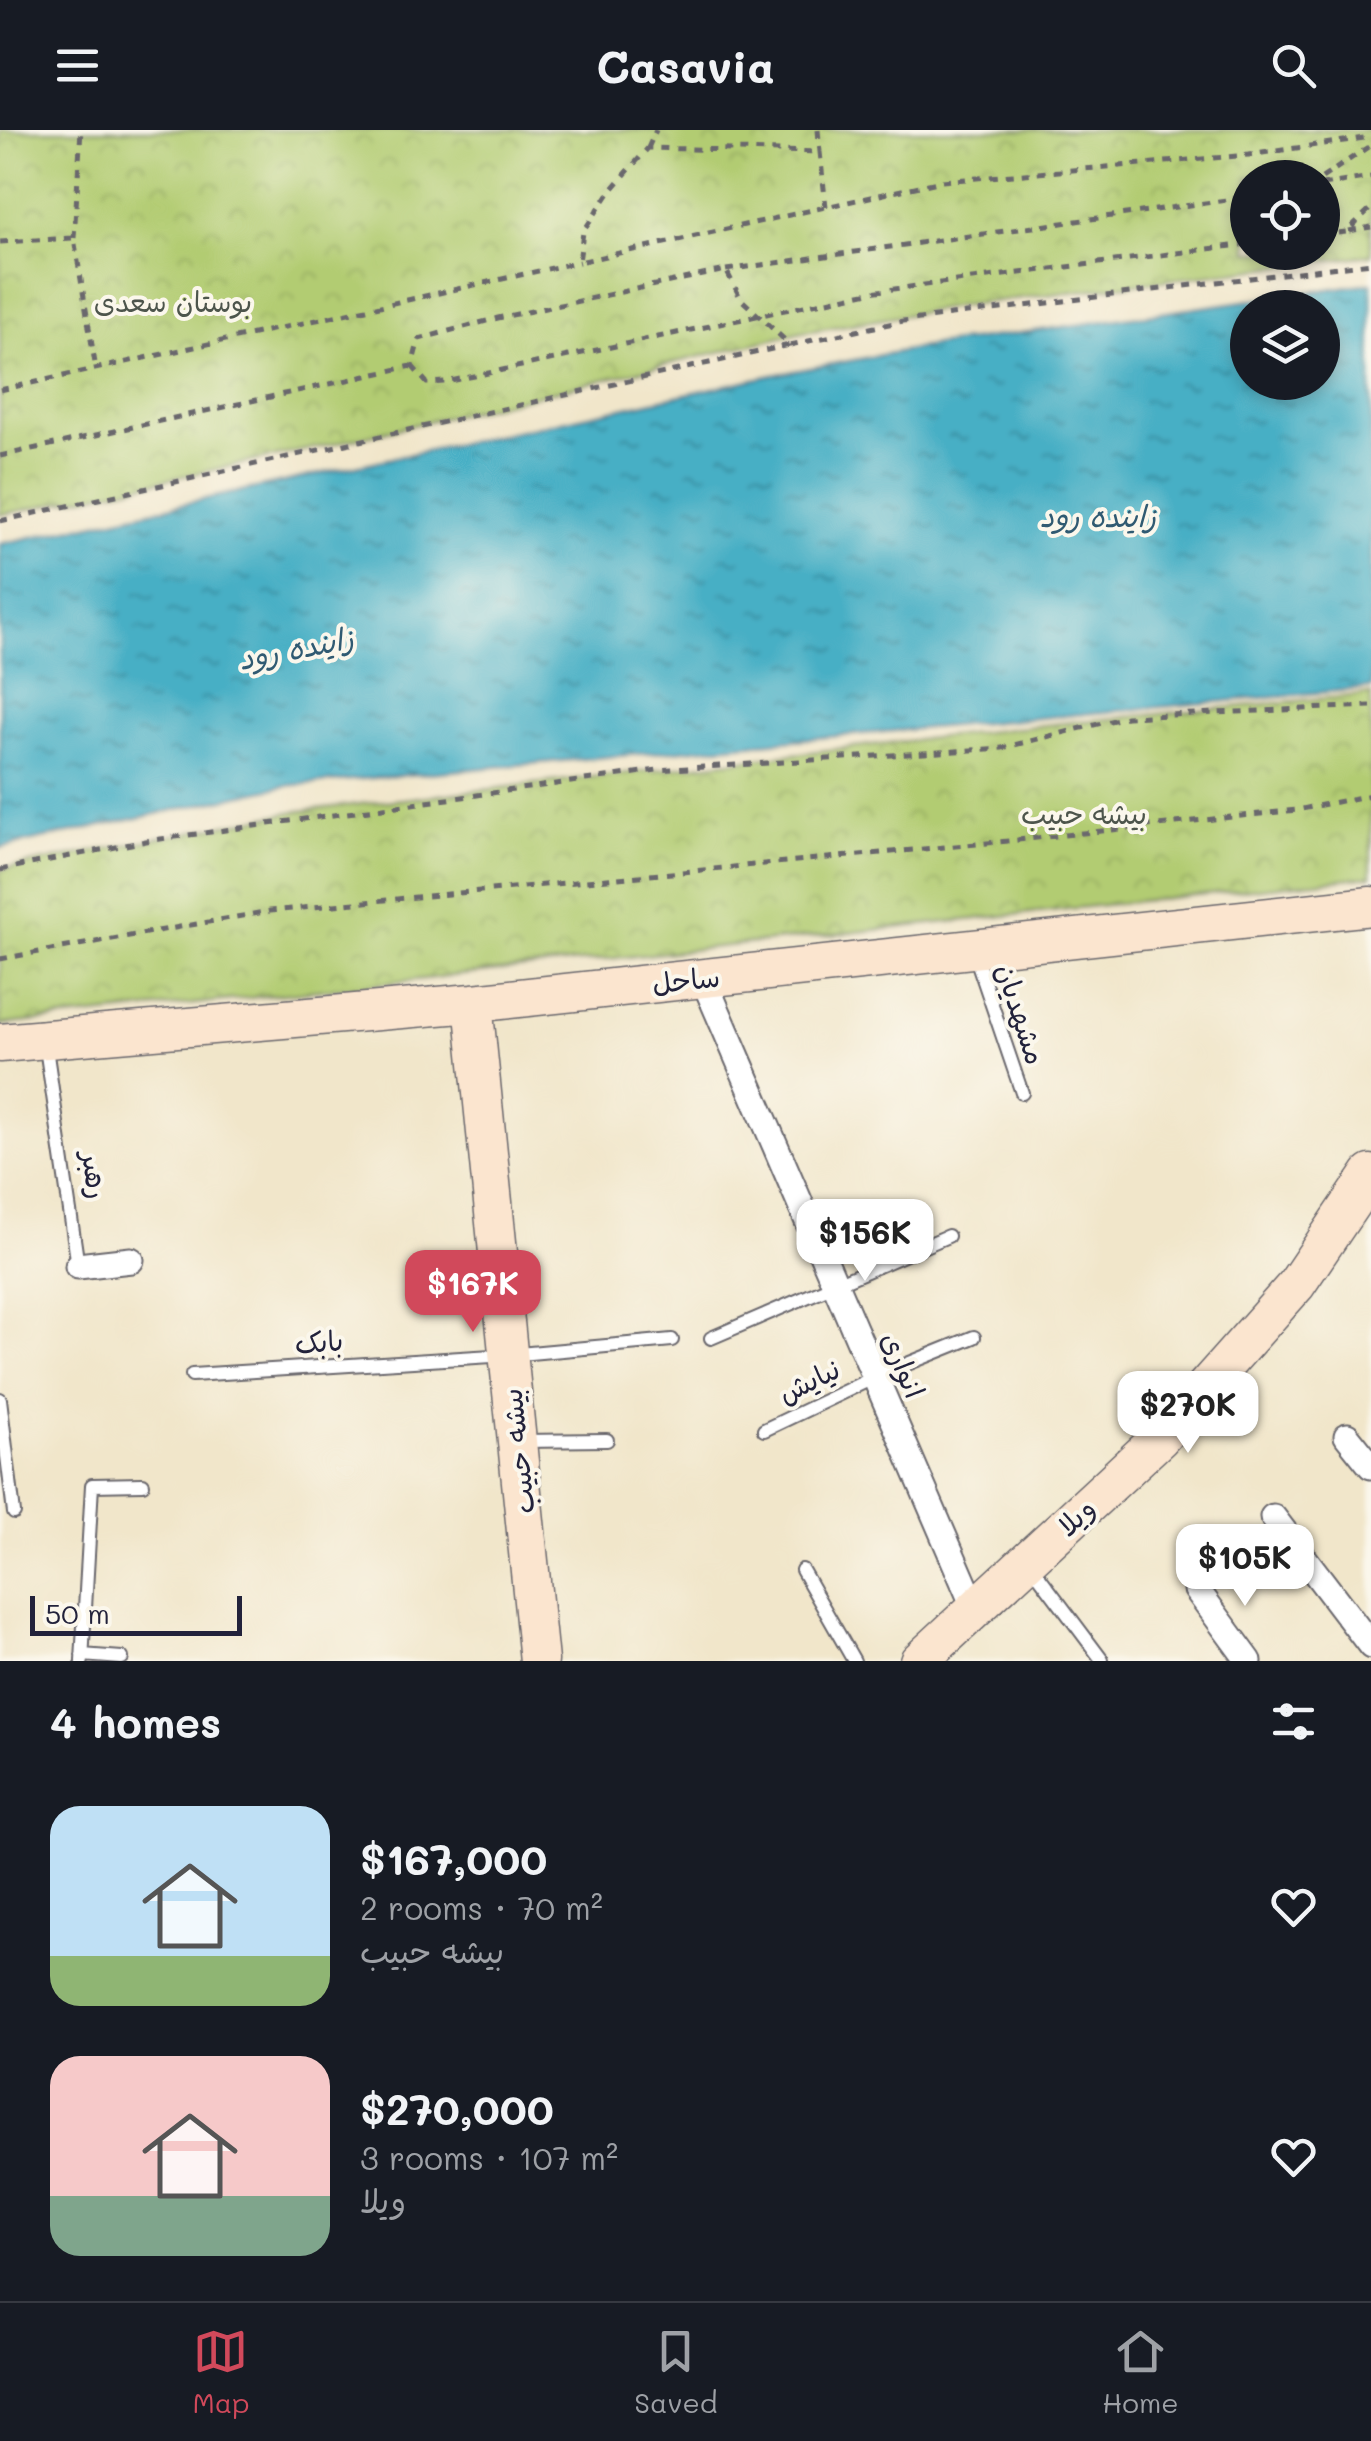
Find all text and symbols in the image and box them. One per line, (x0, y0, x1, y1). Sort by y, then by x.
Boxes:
text: Casavia (596, 36, 775, 94)
icon: menu (50, 38, 105, 93)
icon: search (1266, 38, 1321, 93)
map controls (1230, 160, 1340, 400)
button: locate (1230, 160, 1340, 270)
park label: بوستان سعدی (94, 283, 252, 320)
button: layers (1230, 290, 1340, 400)
water label: زاینده رود (1040, 495, 1157, 535)
water label: زاینده رود (235, 616, 357, 678)
park label: بیشه حبیب (1021, 795, 1147, 832)
street label: ساحل (650, 958, 722, 1000)
street label: مشهدیان (989, 959, 1055, 1069)
street label: رهبر (74, 1147, 117, 1201)
pin: $156K (795, 1199, 935, 1284)
text: $156K (818, 1210, 912, 1252)
pin: $167K (403, 1250, 543, 1335)
text: $167K (427, 1261, 519, 1303)
street label: بابک (293, 1321, 344, 1362)
street label: انواری (874, 1326, 934, 1403)
street label: نیایش (772, 1350, 845, 1410)
pin: $270K (1118, 1371, 1258, 1456)
text: $270K (1139, 1382, 1237, 1424)
street label: بیشه حبیب (493, 1386, 542, 1516)
street label: ویلا (1048, 1489, 1102, 1543)
pin: $105K (1175, 1524, 1315, 1609)
text: $105K (1198, 1535, 1292, 1577)
scale bar (30, 1591, 242, 1636)
text: 50 m (45, 1595, 110, 1631)
text: 4 homes (50, 1694, 221, 1749)
icon: filters (1266, 1694, 1321, 1749)
text: $167,000 (360, 1831, 547, 1886)
icon: home (130, 1846, 250, 1966)
icon: heart (1266, 1879, 1321, 1934)
text: 2 rooms · 70 m² (360, 1886, 603, 1928)
text: بیشه حبیب (360, 1929, 504, 1971)
text: $270,000 (360, 2081, 554, 2136)
icon: home (130, 2096, 250, 2216)
icon: heart (1266, 2129, 1321, 2184)
text: 3 rooms · 107 m² (360, 2136, 618, 2178)
text: ویلا (360, 2179, 406, 2221)
tab: Map (192, 2324, 249, 2420)
tab: Saved (634, 2324, 717, 2420)
tab: Home (1102, 2324, 1179, 2420)

